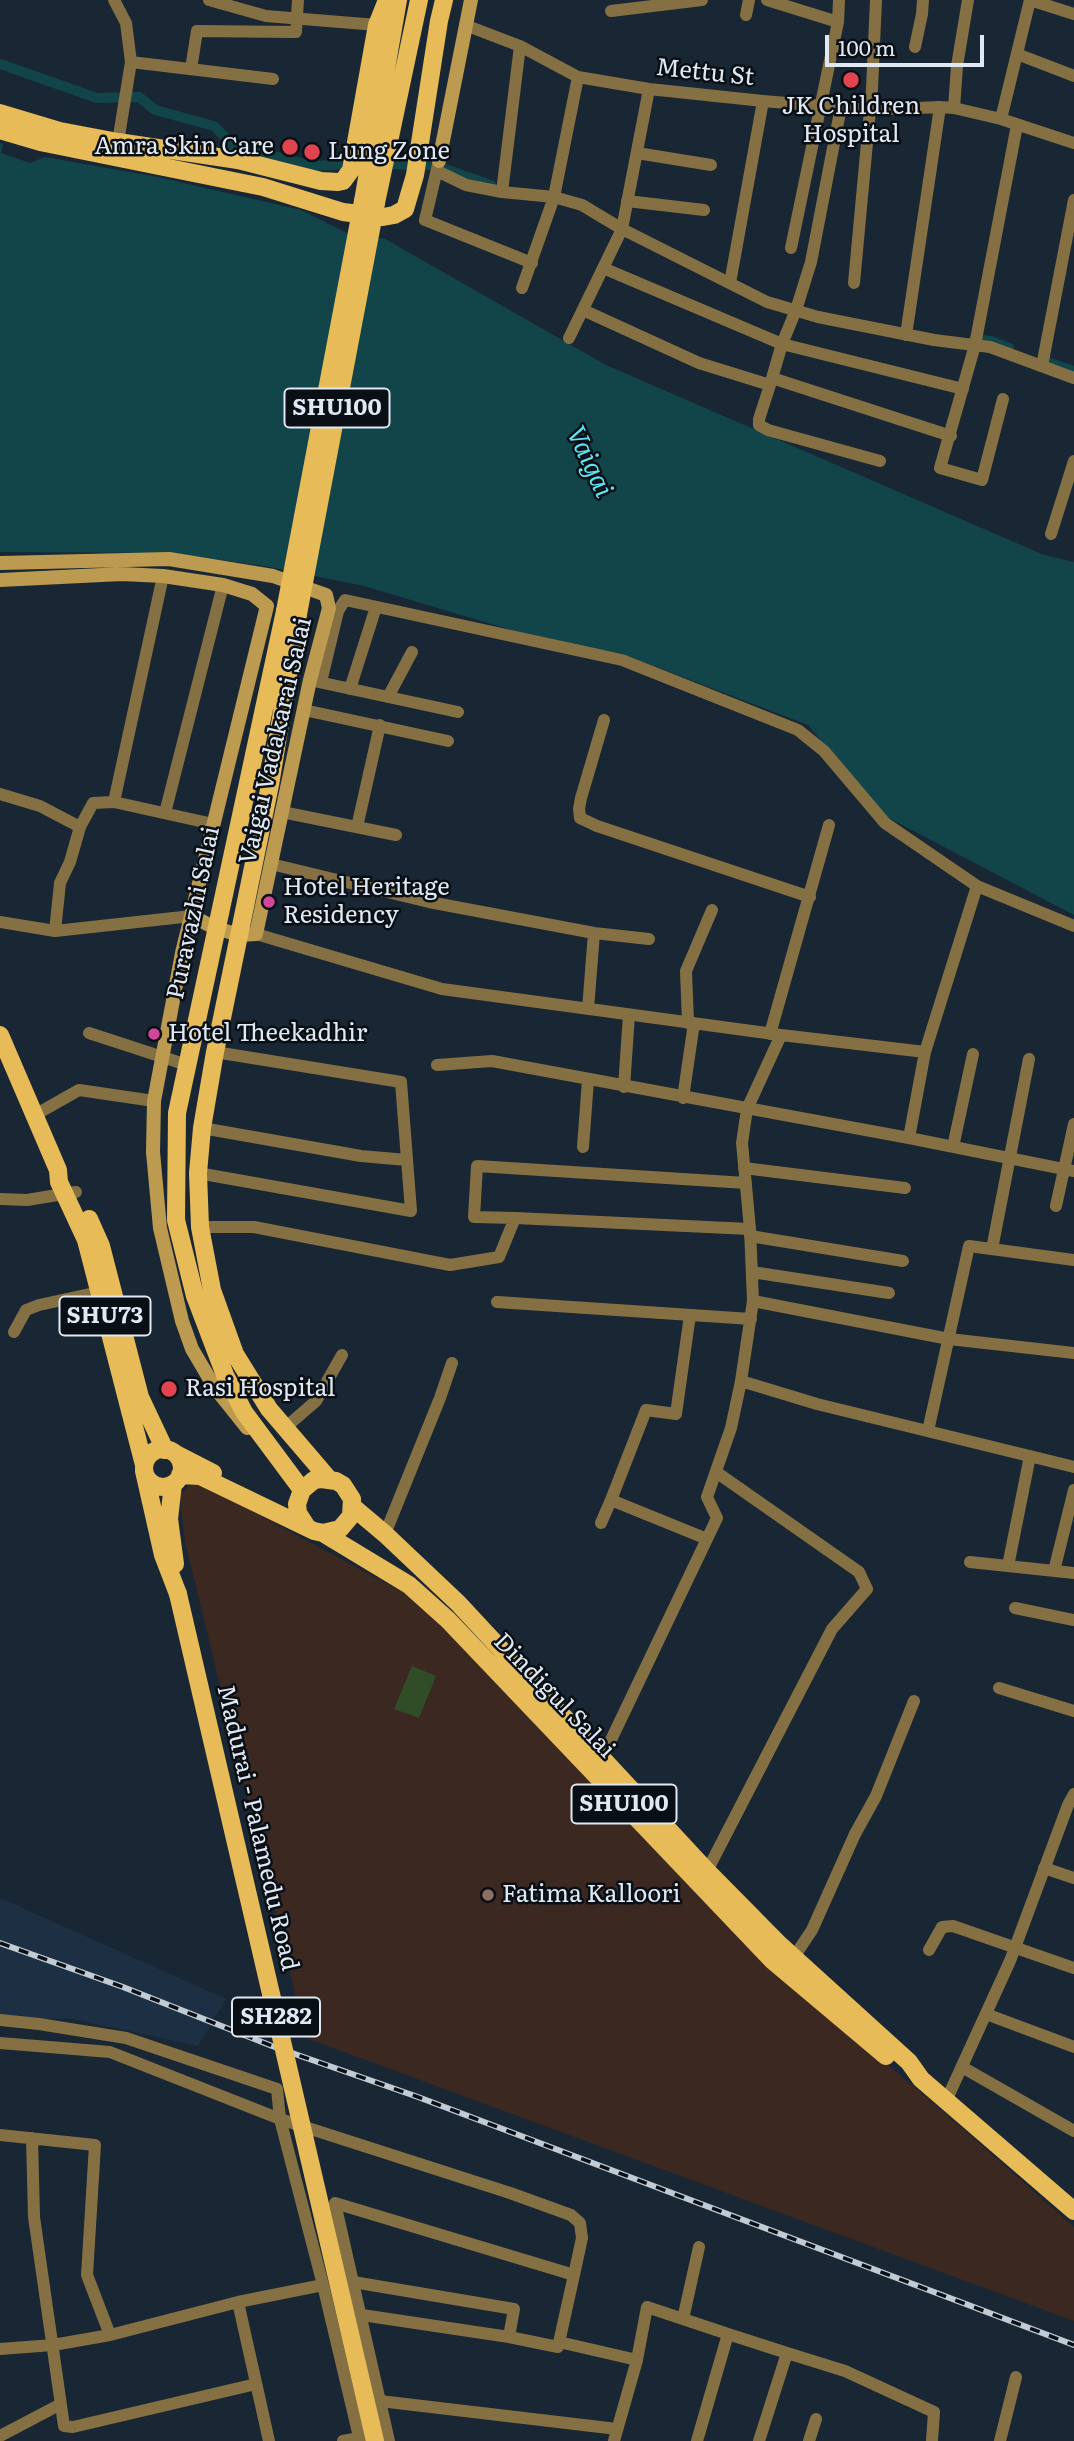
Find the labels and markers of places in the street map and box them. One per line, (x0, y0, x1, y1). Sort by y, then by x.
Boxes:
marker: JK Children Hospital (841, 70, 861, 90)
place label: JK Children Hospital (782, 93, 920, 149)
place label: Amra Skin Care (94, 133, 274, 161)
marker: Amra Skin Care (280, 137, 300, 157)
place label: Lung Zone (328, 138, 450, 166)
marker: Lung Zone (302, 142, 322, 162)
place label: Hotel Heritage Residency (283, 874, 450, 930)
marker: Hotel Heritage Residency (261, 894, 277, 910)
place label: Hotel Theekadhir (168, 1020, 367, 1048)
marker: Hotel Theekadhir (146, 1026, 162, 1042)
place label: Rasi Hospital (185, 1375, 335, 1403)
marker: Rasi Hospital (159, 1379, 179, 1399)
place label: Fatima Kalloori (502, 1881, 680, 1909)
marker: Fatima Kalloori (480, 1887, 496, 1903)

